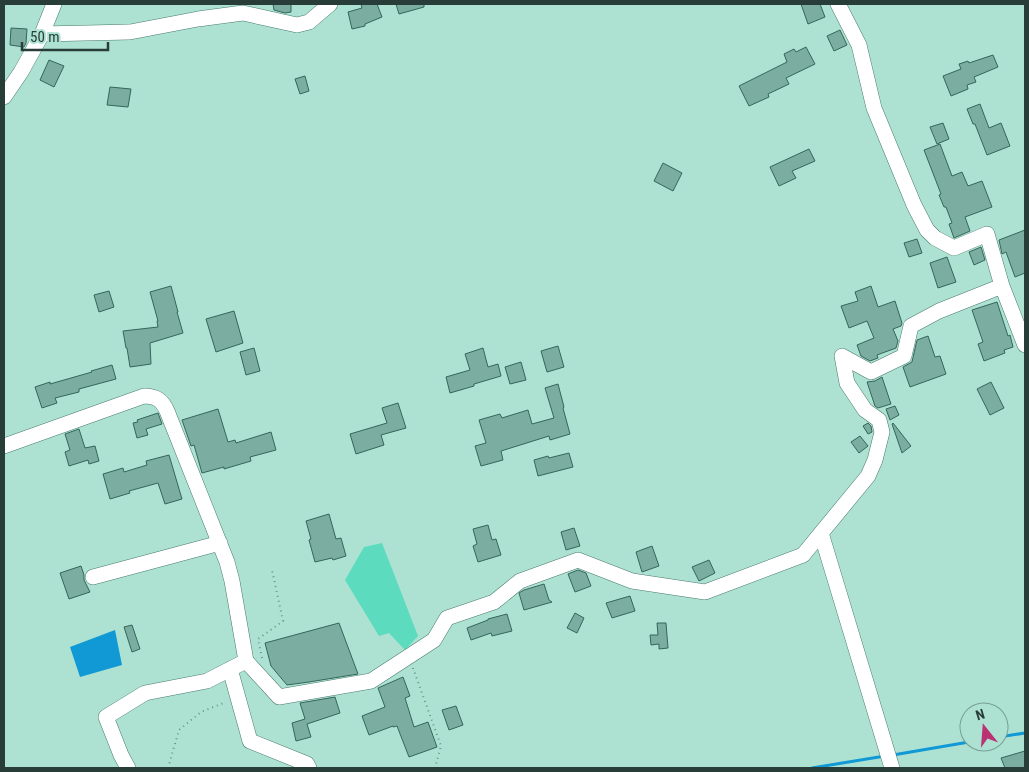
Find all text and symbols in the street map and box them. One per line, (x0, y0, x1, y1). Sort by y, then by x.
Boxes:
scale bar (22, 20, 109, 52)
text: 50 m (30, 28, 60, 46)
north arrow (959, 702, 1009, 752)
text: N (974, 706, 987, 723)

